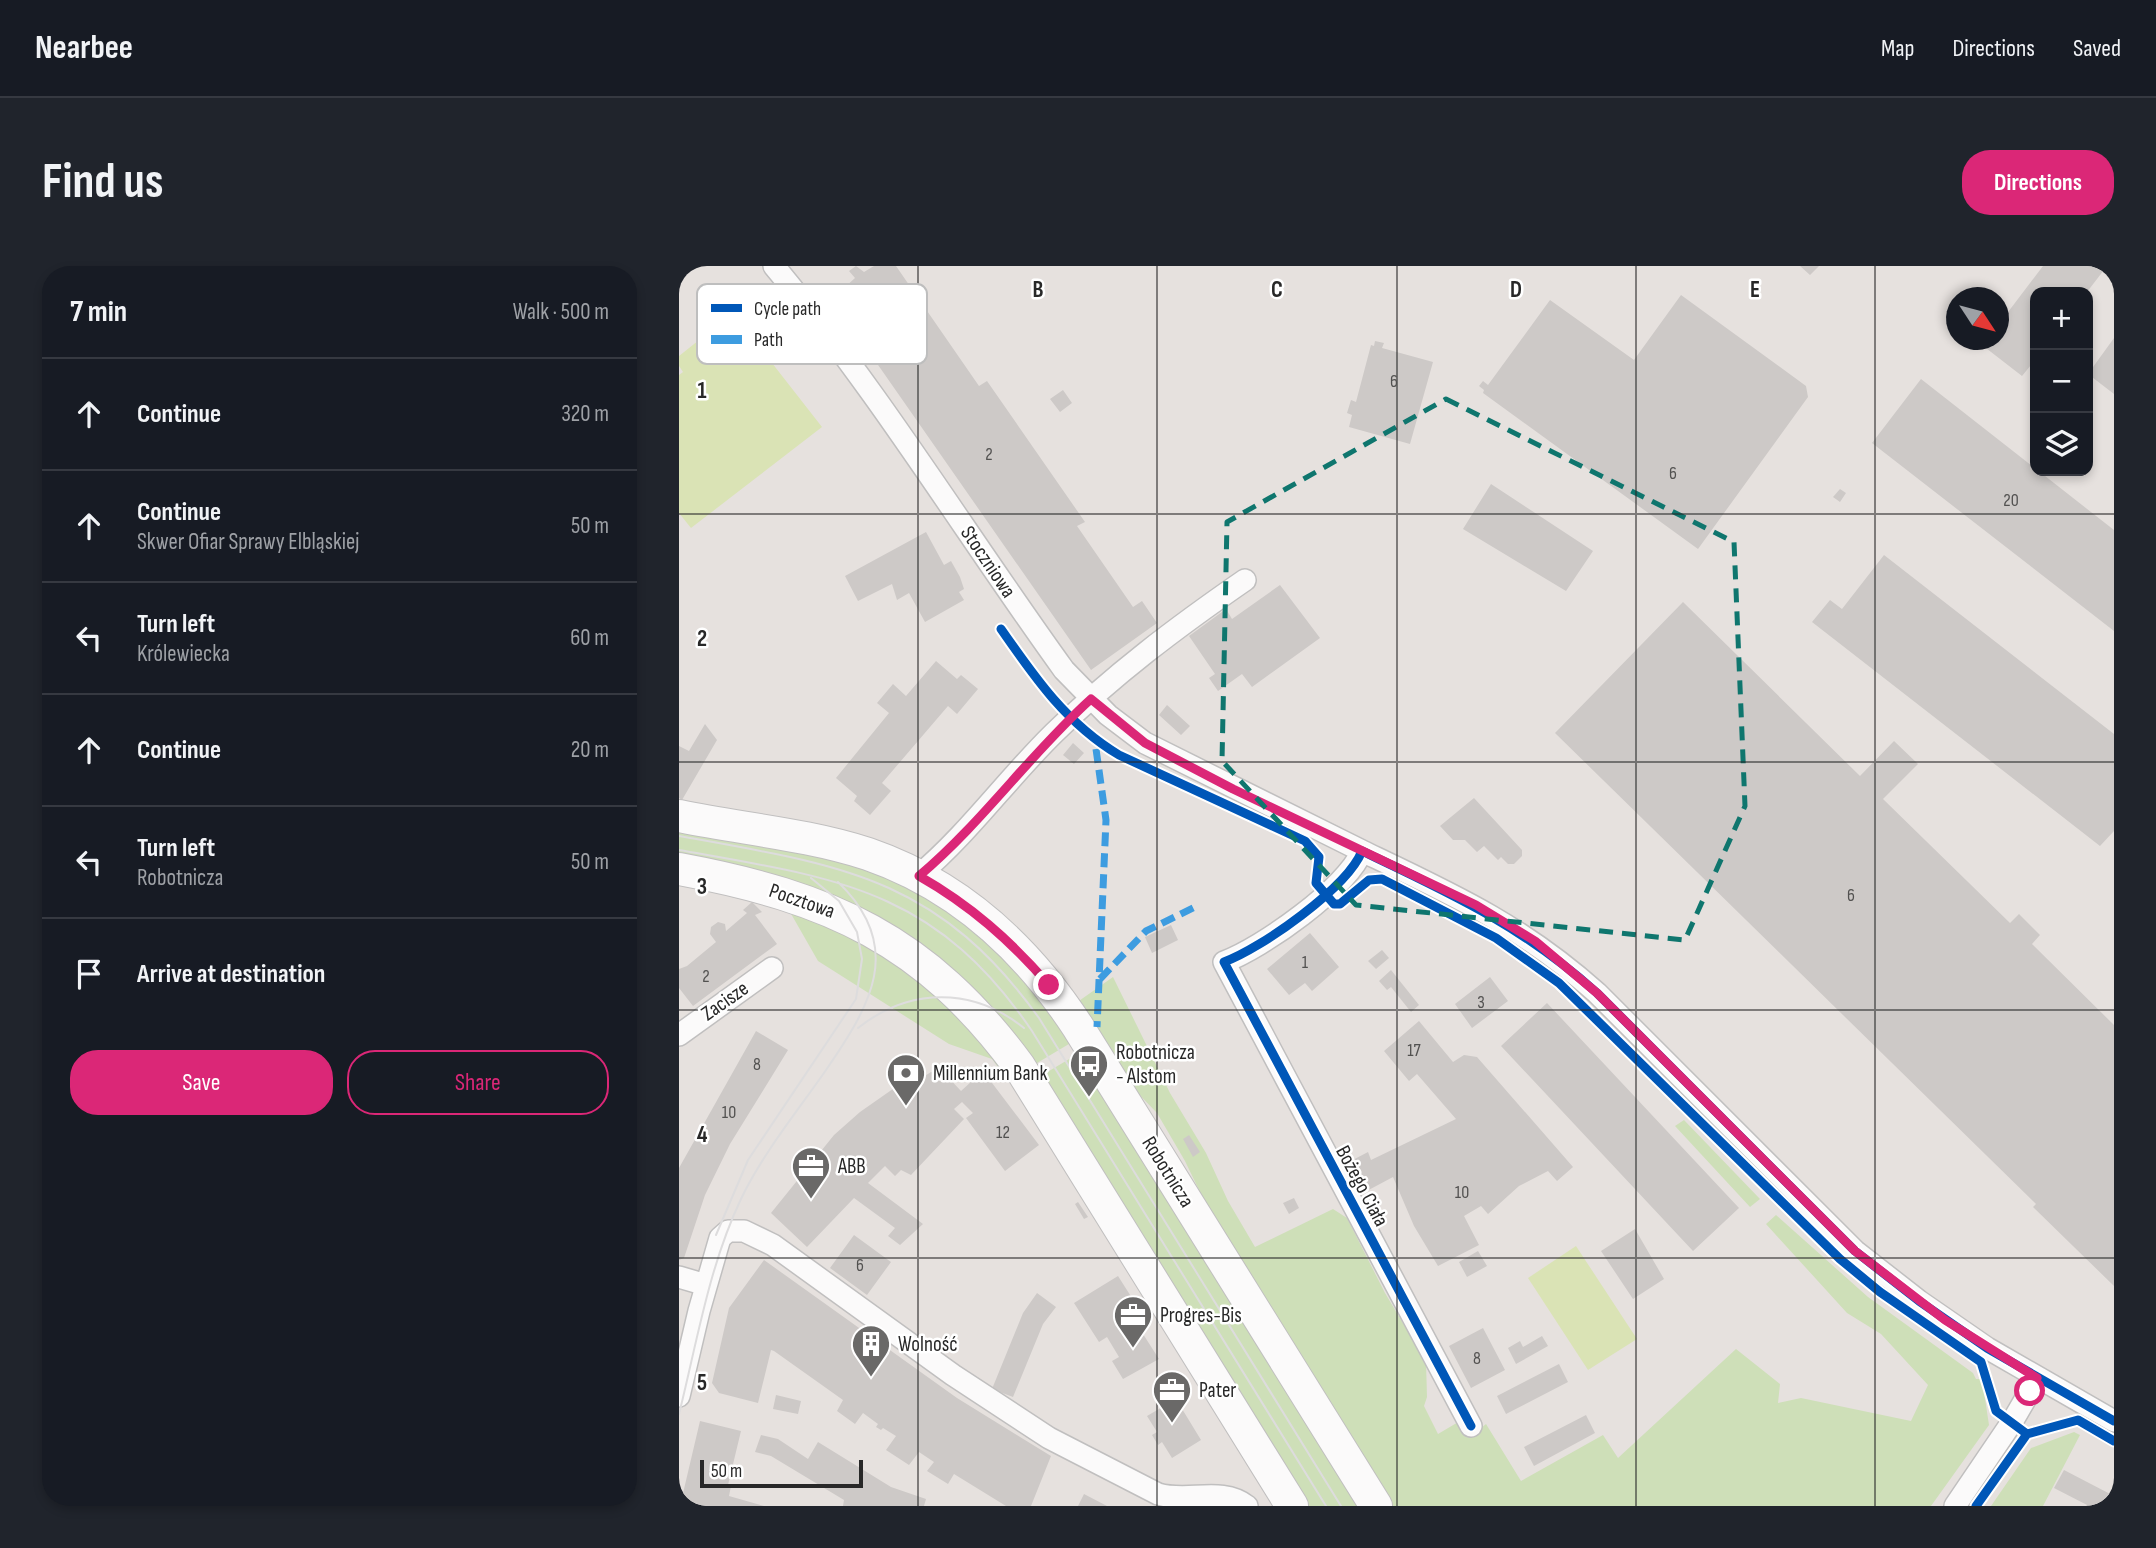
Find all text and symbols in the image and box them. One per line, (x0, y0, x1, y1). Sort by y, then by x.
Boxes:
text: Nearbee (35, 28, 133, 68)
text: Map (1881, 34, 1914, 63)
text: Directions (1952, 34, 2035, 63)
text: Saved (2073, 34, 2121, 63)
button: Directions (1962, 150, 2114, 215)
text: Find us (42, 153, 164, 212)
text: B (1033, 276, 1044, 304)
text: C (1271, 276, 1283, 304)
text: D (1510, 276, 1522, 304)
text: E (1750, 276, 1760, 304)
legend (697, 284, 927, 364)
north arrow (1946, 287, 2009, 350)
map controls (2030, 287, 2093, 476)
button: + (2030, 287, 2093, 350)
text: 7 min (70, 294, 127, 330)
text: Walk · 500 m (513, 298, 609, 326)
text: Cycle path (754, 298, 821, 321)
text: Path (754, 329, 783, 352)
button: − (2030, 350, 2093, 413)
house number: 6 (1390, 371, 1398, 392)
text: 1 (697, 377, 707, 405)
icon: ahead (70, 395, 108, 433)
text: Continue (137, 399, 221, 430)
text: 320 m (561, 400, 609, 428)
button: layers (2030, 413, 2093, 476)
house number: 2 (985, 444, 993, 465)
house number: 6 (1669, 463, 1677, 484)
house number: 20 (2003, 490, 2019, 511)
text: Continue (137, 497, 221, 528)
icon: ahead (70, 507, 108, 545)
text: 50 m (571, 512, 609, 540)
street label: Stoczniowa (955, 521, 1021, 603)
text: Skwer Ofiar Sprawy Elbląskiej (137, 528, 359, 556)
text: Turn left (137, 609, 215, 640)
icon: left (70, 619, 108, 657)
text: 60 m (570, 624, 609, 652)
text: 2 (697, 625, 707, 653)
text: Królewiecka (137, 640, 230, 668)
icon: ahead (70, 731, 108, 769)
text: Continue (137, 735, 221, 766)
text: 20 m (571, 736, 609, 764)
text: Turn left (137, 833, 215, 864)
icon: left (70, 843, 108, 881)
text: 50 m (571, 848, 609, 876)
text: Robotnicza (137, 864, 223, 892)
text: 3 (697, 873, 707, 901)
street label: Pocztowa (766, 878, 838, 924)
house number: 6 (1847, 885, 1855, 906)
house number: 1 (1302, 952, 1309, 973)
icon: arrive (70, 955, 108, 993)
text: Arrive at destination (137, 959, 325, 990)
house number: 2 (702, 966, 710, 987)
route end (1033, 969, 1064, 1000)
street label: Zacisze (697, 976, 753, 1026)
house number: 3 (1477, 992, 1485, 1013)
place label: Robotnicza - Alstom (1116, 1040, 1195, 1089)
house number: 17 (1407, 1040, 1422, 1061)
bus stop icon: Robotnicza - Alstom (1068, 1043, 1110, 1098)
button: Save (70, 1050, 333, 1115)
button: Share (347, 1050, 609, 1115)
bank icon: Millennium Bank (885, 1052, 927, 1107)
house number: 8 (753, 1054, 761, 1075)
place label: Millennium Bank (933, 1061, 1048, 1086)
house number: 10 (722, 1102, 736, 1123)
text: 4 (697, 1121, 708, 1149)
house number: 12 (996, 1122, 1010, 1143)
street label: Robotnicza (1137, 1132, 1199, 1212)
street label: Bożego Ciała (1330, 1141, 1394, 1231)
office icon: ABB (790, 1145, 832, 1200)
place label: ABB (837, 1154, 866, 1179)
house number: 10 (1455, 1182, 1469, 1203)
house number: 6 (856, 1255, 864, 1276)
office icon: Progres-Bis (1112, 1294, 1154, 1349)
place label: Progres-Bis (1160, 1303, 1242, 1328)
building icon: Wolność (850, 1323, 892, 1378)
place label: Wolność (898, 1332, 958, 1357)
house number: 8 (1473, 1348, 1481, 1369)
text: 5 (697, 1369, 707, 1397)
office icon: Pater (1151, 1369, 1193, 1424)
route start (2014, 1375, 2045, 1406)
place label: Pater (1199, 1378, 1236, 1403)
scale bar (700, 1457, 863, 1489)
text: 50 m (711, 1460, 742, 1483)

